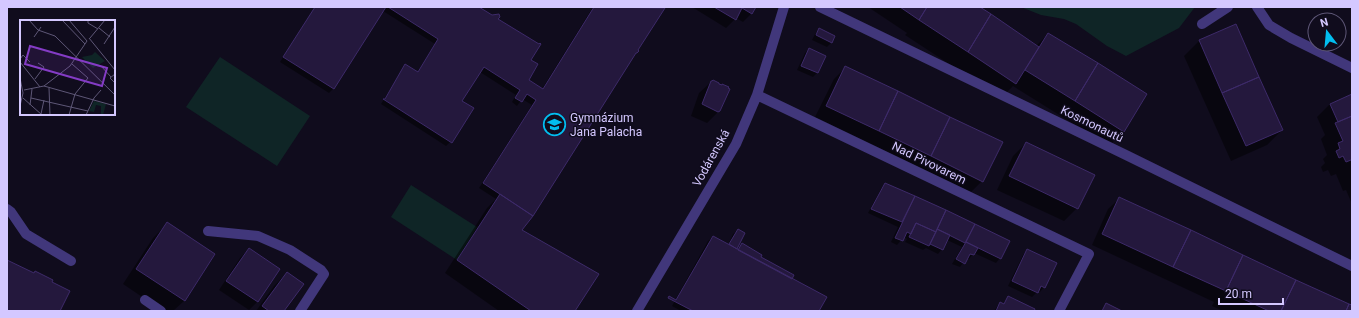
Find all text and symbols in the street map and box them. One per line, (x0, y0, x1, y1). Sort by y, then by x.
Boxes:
north arrow (1307, 12, 1347, 52)
text: N (1319, 15, 1330, 30)
inset map (20, 20, 115, 115)
street label: Kosmonautů (1058, 103, 1126, 145)
place label: Gymnázium Jana Palacha (570, 111, 642, 139)
school or university icon: Gymnázium Jana Palacha (542, 112, 568, 138)
street label: Vodárenská (690, 127, 732, 189)
street label: Nad Pivovarem (890, 139, 968, 187)
scale bar (1219, 280, 1283, 306)
text: 20 m (1225, 287, 1252, 301)

